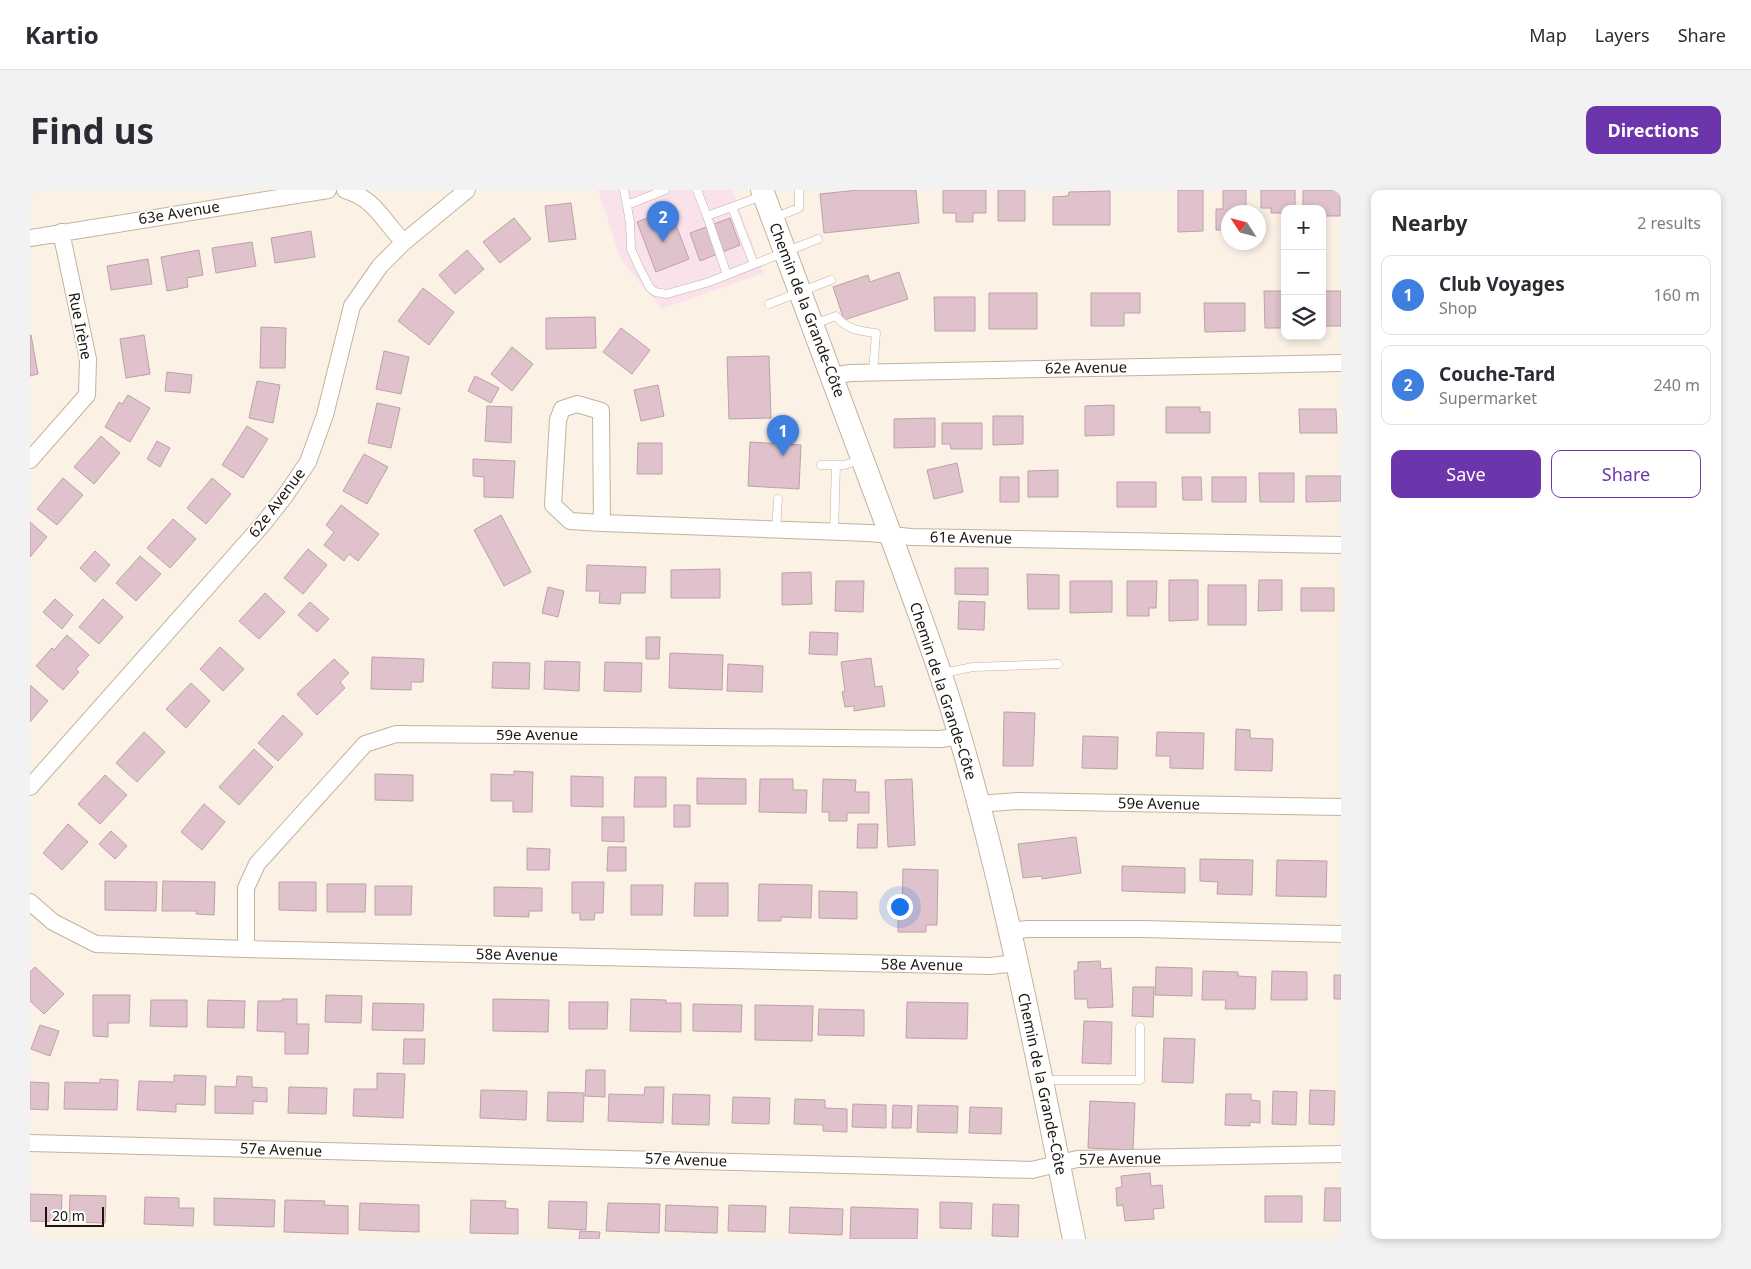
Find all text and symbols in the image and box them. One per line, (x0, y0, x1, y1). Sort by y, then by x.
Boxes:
text: Kartio (25, 18, 99, 51)
text: Map (1529, 23, 1567, 47)
text: Layers (1595, 23, 1650, 47)
text: Share (1678, 23, 1726, 47)
button: Directions (1586, 106, 1721, 154)
text: Find us (30, 107, 154, 154)
street label: 63e Avenue (137, 196, 221, 228)
pin: 2 (647, 201, 679, 242)
north arrow (1221, 205, 1266, 250)
map controls (1281, 205, 1326, 340)
button: + (1281, 205, 1326, 250)
text: Nearby (1391, 209, 1467, 237)
text: 2 results (1637, 212, 1701, 234)
street label: Chemin de la Grande-Côte (765, 219, 851, 400)
button: − (1281, 250, 1326, 295)
text: Club Voyages (1439, 271, 1565, 297)
text: 1 (1403, 284, 1413, 306)
text: 160 m (1653, 284, 1700, 306)
street label: Rue Irène (65, 290, 97, 361)
button: layers (1281, 295, 1326, 340)
text: Shop (1439, 297, 1477, 319)
street label: 62e Avenue (1045, 356, 1127, 378)
text: Couche-Tard (1439, 361, 1555, 387)
text: 2 (1403, 374, 1413, 396)
text: 240 m (1653, 374, 1700, 396)
text: Supermarket (1439, 387, 1537, 409)
pin: 1 (767, 415, 799, 456)
button: Save (1391, 450, 1541, 498)
button: Share (1551, 450, 1701, 498)
street label: 62e Avenue (243, 464, 309, 541)
street label: 61e Avenue (930, 526, 1012, 548)
street label: Chemin de la Grande-Côte (906, 599, 982, 782)
street label: 59e Avenue (496, 724, 578, 744)
street label: 59e Avenue (1118, 792, 1200, 814)
your location (887, 894, 913, 920)
street label: 58e Avenue (476, 943, 558, 965)
street label: 58e Avenue (881, 953, 963, 975)
street label: Chemin de la Grande-Côte (1014, 991, 1072, 1177)
street label: 57e Avenue (240, 1138, 322, 1160)
street label: 57e Avenue (1079, 1147, 1161, 1169)
street label: 57e Avenue (645, 1148, 727, 1170)
scale bar (45, 1204, 104, 1227)
text: 20 m (52, 1206, 85, 1225)

